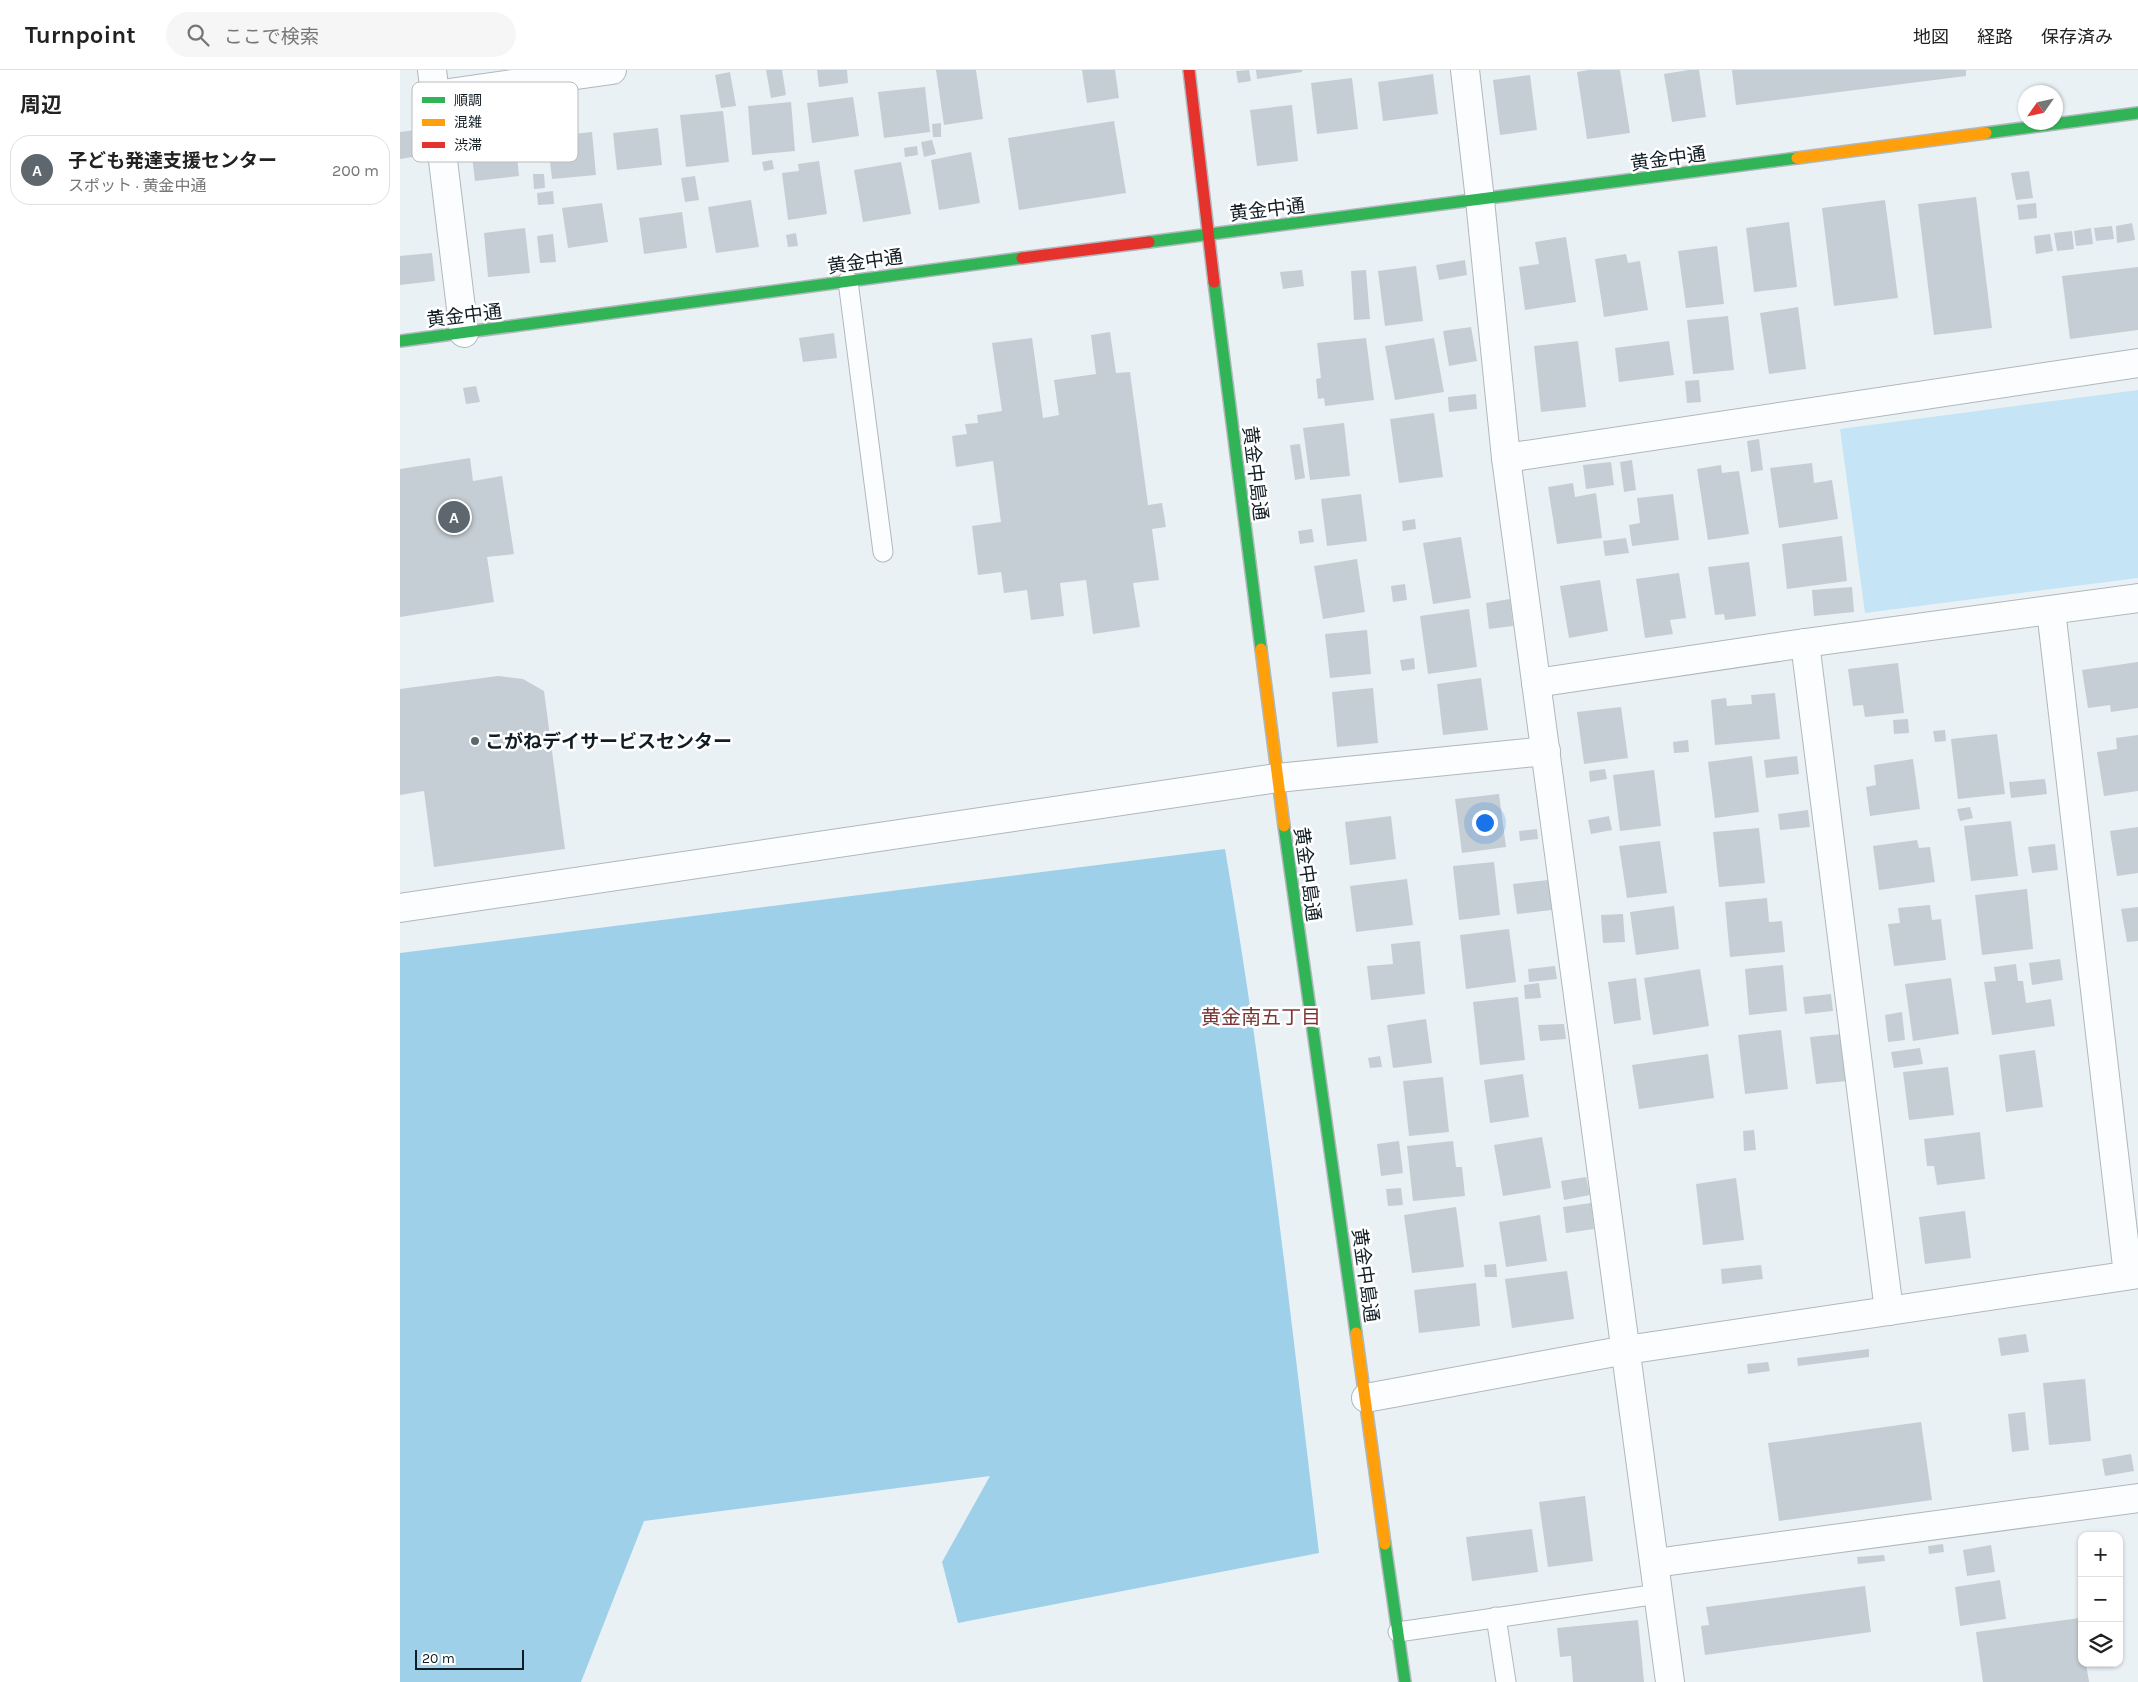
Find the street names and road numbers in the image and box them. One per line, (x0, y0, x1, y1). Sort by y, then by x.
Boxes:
street label: 黄金中通 (1629, 143, 1707, 175)
street label: 黄金中通 (1228, 194, 1306, 226)
street label: 黄金中通 (826, 246, 904, 278)
street label: 黄金中通 (425, 300, 503, 332)
street label: 黄金中島通 (1238, 425, 1272, 522)
street label: 黄金中島通 (1290, 826, 1325, 923)
street label: 黄金中島通 (1348, 1227, 1383, 1324)

